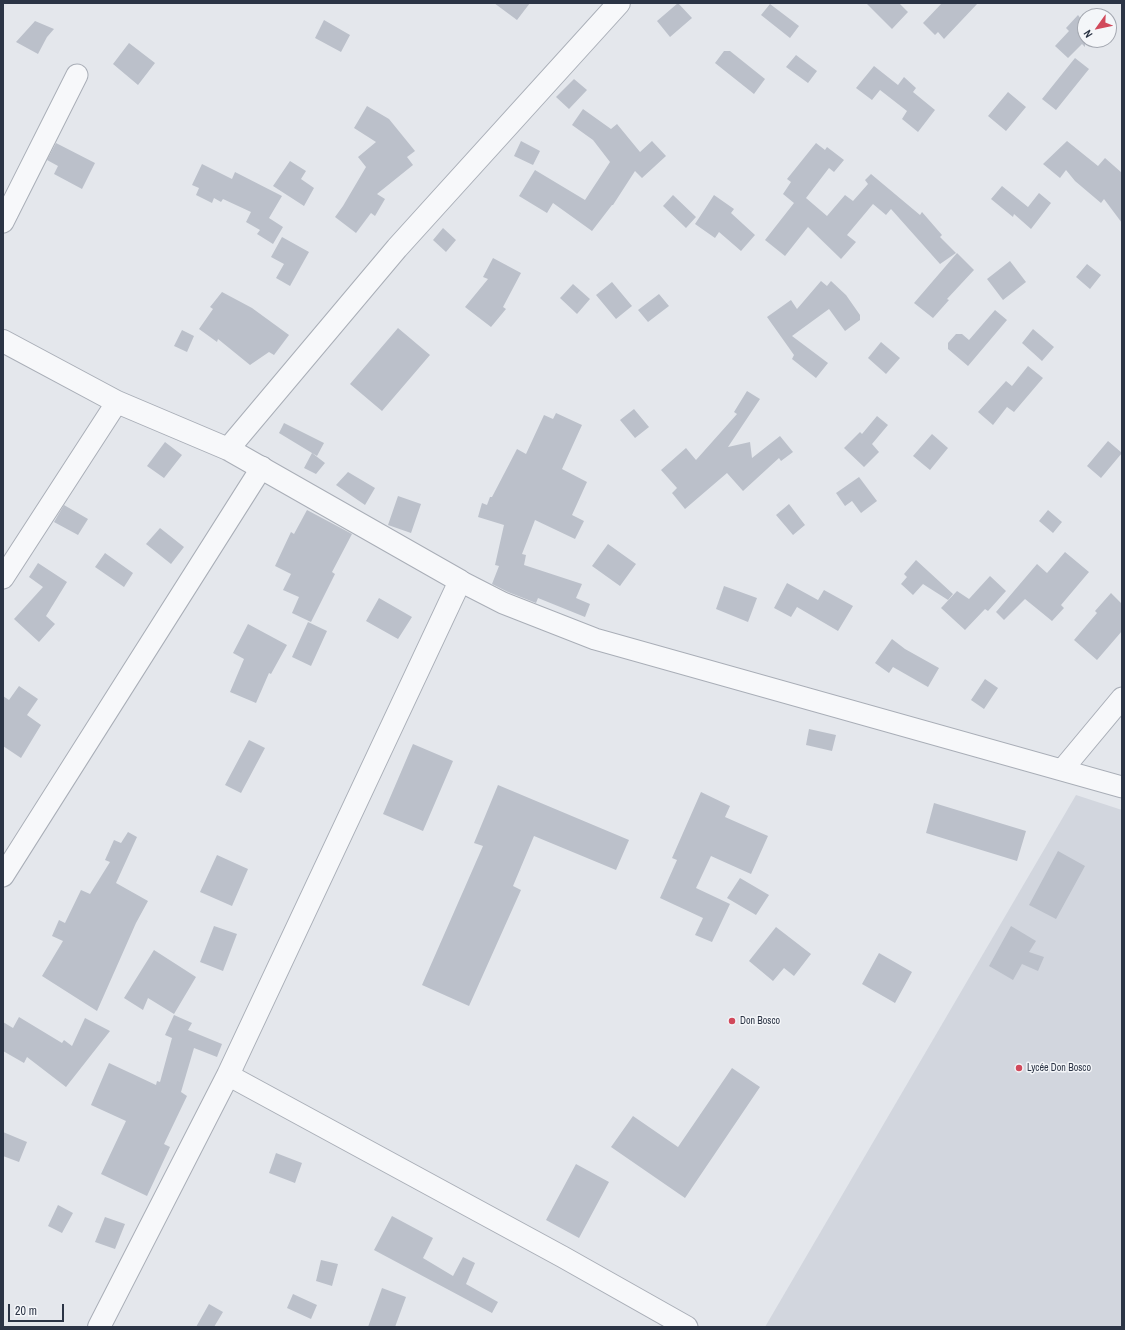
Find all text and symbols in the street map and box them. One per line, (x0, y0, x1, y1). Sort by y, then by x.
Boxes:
north arrow (1077, 8, 1117, 48)
text: N (1080, 27, 1095, 41)
place label: Don Bosco (740, 1015, 780, 1027)
marker: Don Bosco (727, 1016, 737, 1026)
place label: Lycée Don Bosco (1027, 1062, 1091, 1074)
marker: Lycée Don Bosco (1014, 1063, 1024, 1073)
scale bar (10, 1296, 66, 1322)
text: 20 m (15, 1303, 37, 1319)

